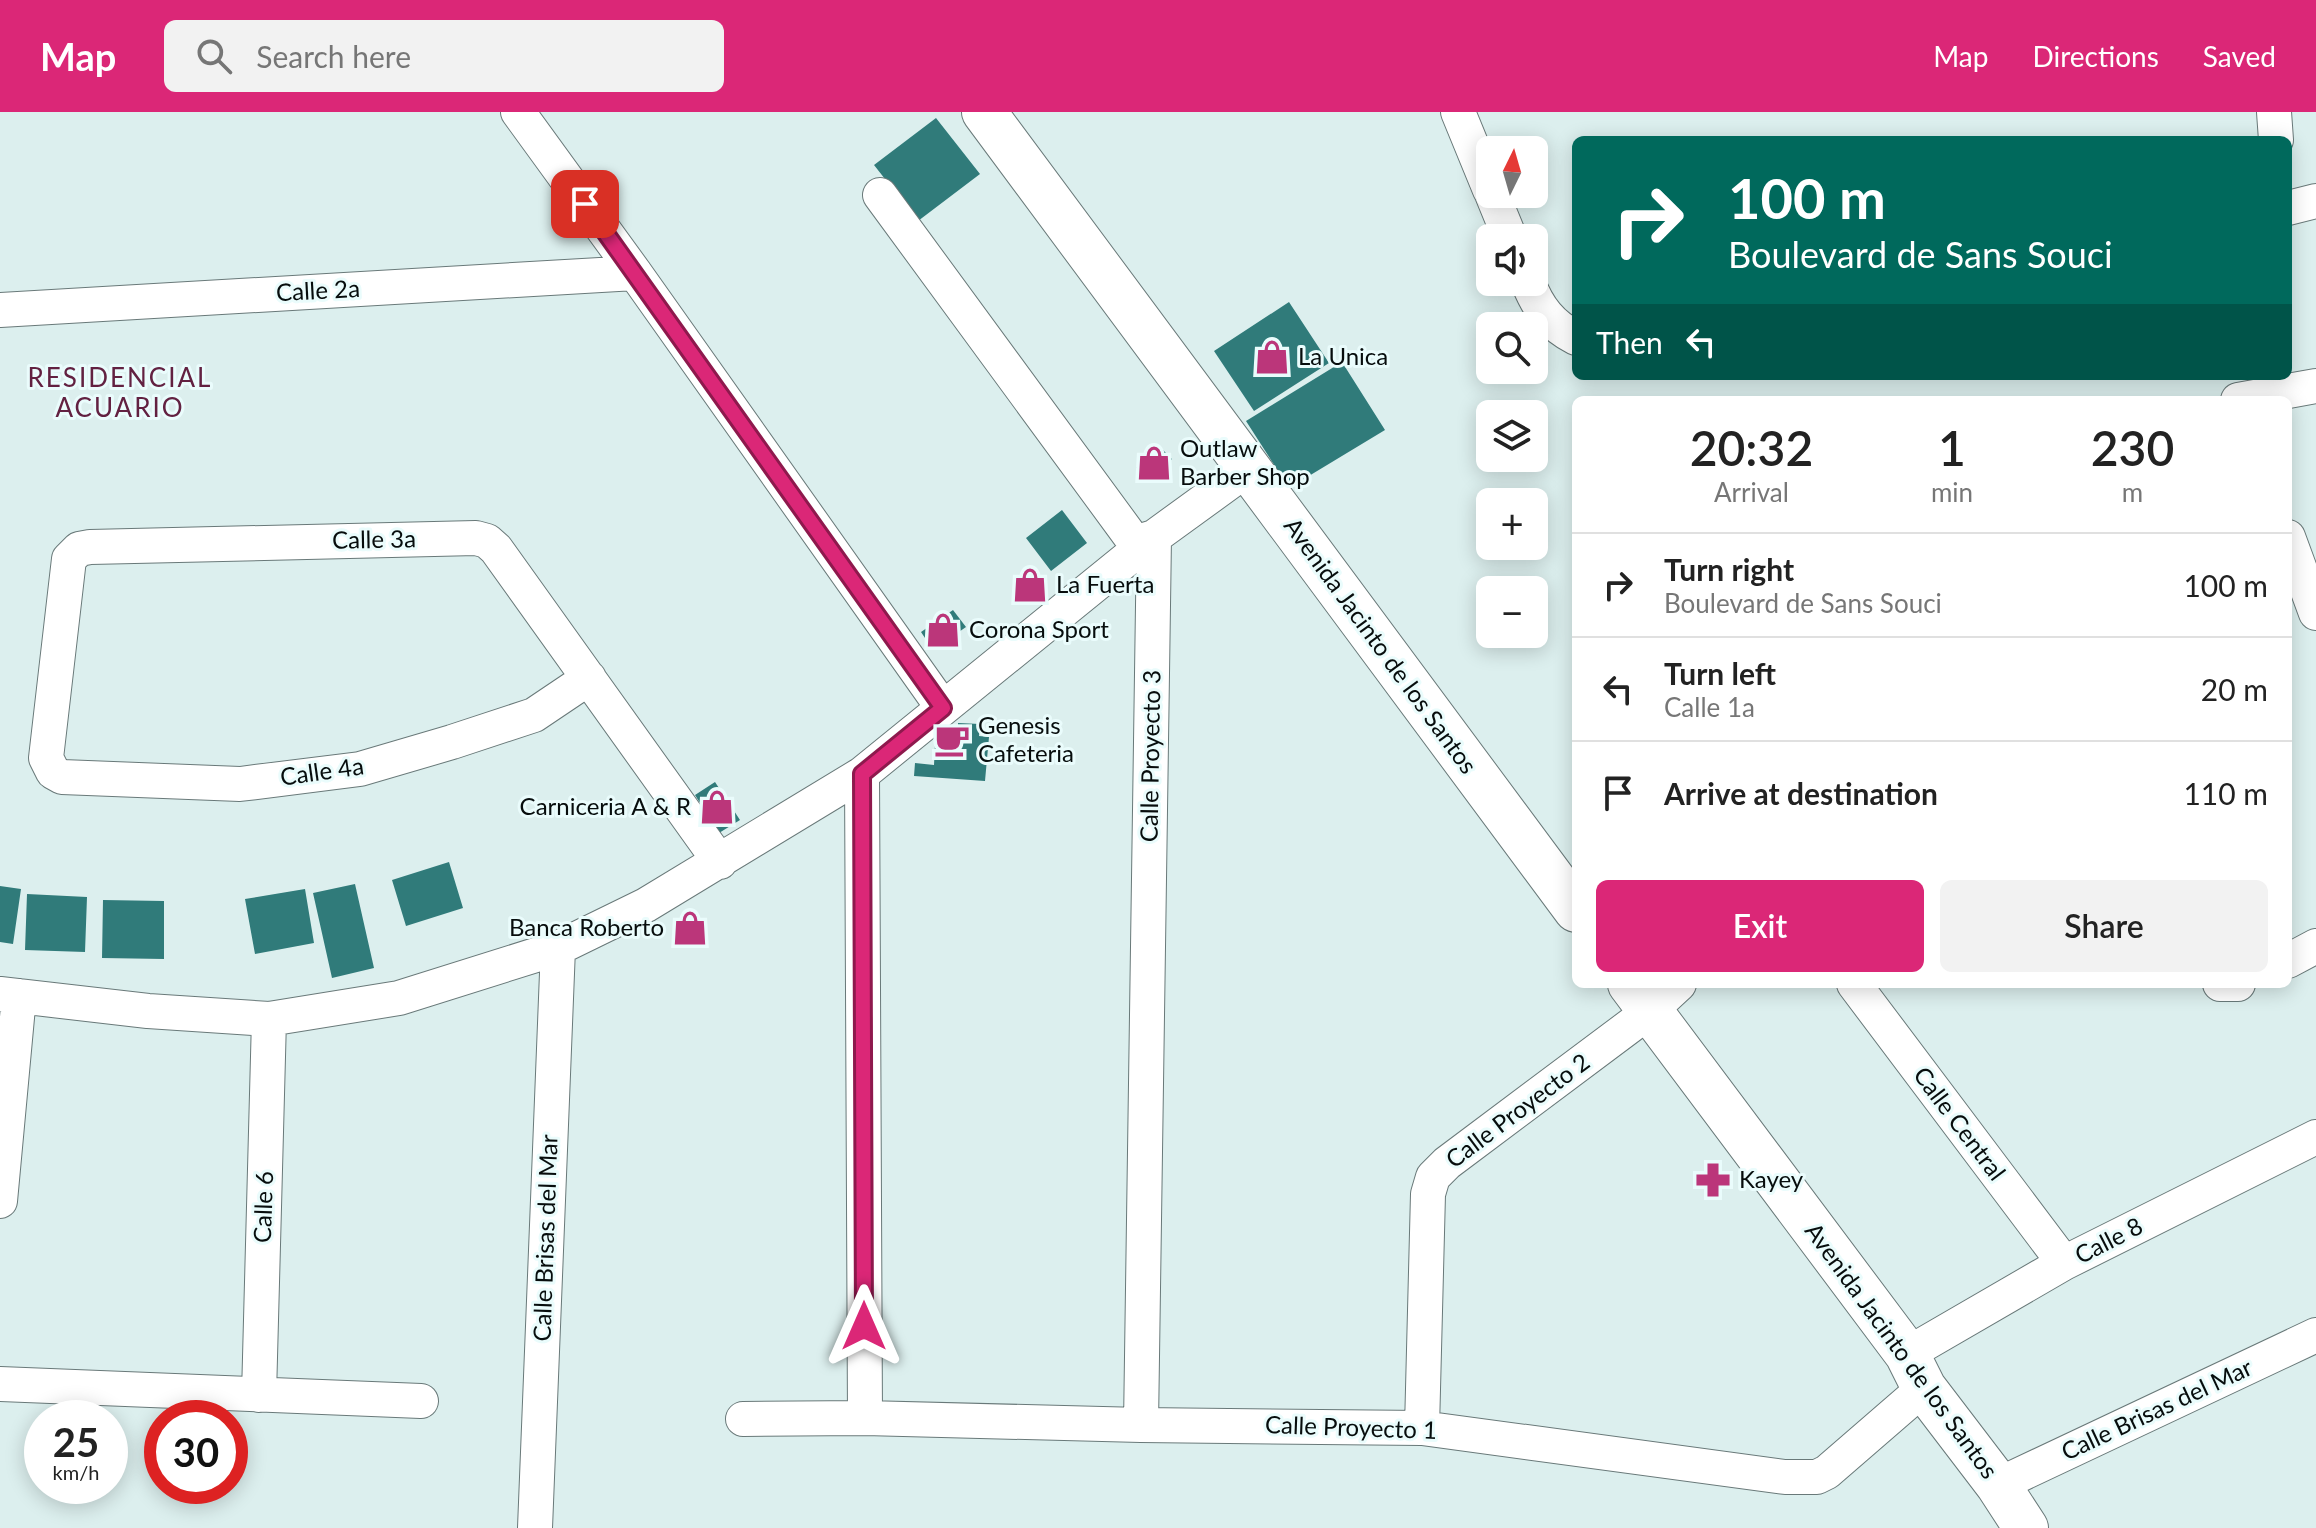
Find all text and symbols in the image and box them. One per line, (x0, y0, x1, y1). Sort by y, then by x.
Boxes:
search box (164, 20, 724, 92)
text: Map (40, 33, 116, 79)
icon: search (192, 34, 236, 78)
text: Search here (256, 38, 411, 74)
text: Map (1933, 39, 1988, 73)
text: Directions (2032, 39, 2159, 73)
text: Saved (2203, 39, 2276, 73)
north arrow (1476, 136, 1548, 208)
map controls (1476, 136, 1548, 648)
text: 100 m (1728, 164, 1886, 231)
icon: right (1596, 168, 1700, 272)
pin (551, 170, 619, 238)
icon: arrive (563, 182, 607, 226)
button: sound (1476, 224, 1548, 296)
text: Boulevard de Sans Souci (1728, 232, 2113, 276)
street label: Calle 2a (275, 273, 361, 306)
button: search (1476, 312, 1548, 384)
icon: left (1679, 320, 1723, 364)
text: Then (1596, 324, 1663, 360)
shop icon: La Unica (1253, 338, 1291, 376)
place label: La Unica (1298, 341, 1388, 370)
district label: RESIDENCIAL ACUARIO (28, 361, 212, 423)
button: layers (1476, 400, 1548, 472)
text: 20:32 (1690, 419, 1813, 476)
text: 1 (1938, 419, 1966, 476)
text: 230 (2091, 419, 2174, 476)
place label: Outlaw Barber Shop (1180, 433, 1310, 490)
shop icon: Outlaw Barber Shop (1135, 444, 1173, 482)
text: Arrival (1714, 476, 1789, 508)
text: min (1931, 476, 1973, 508)
text: m (2122, 476, 2143, 508)
button: + (1476, 488, 1548, 560)
street label: Avenida Jacinto de los Santos (1279, 512, 1484, 779)
street label: Calle 3a (332, 523, 416, 554)
text: Turn right (1664, 551, 1794, 587)
icon: right (1596, 563, 1640, 607)
shop icon: La Fuerta (1011, 566, 1049, 604)
text: 100 m (2183, 567, 2268, 603)
place label: La Fuerta (1056, 569, 1154, 598)
button: − (1476, 576, 1548, 648)
text: Boulevard de Sans Souci (1664, 587, 1942, 619)
shop icon: Corona Sport (924, 611, 962, 649)
place label: Corona Sport (969, 614, 1109, 643)
text: Turn left (1664, 655, 1776, 691)
icon: left (1596, 667, 1640, 711)
street label: Calle Proyecto 3 (1134, 670, 1166, 842)
text: 20 m (2201, 671, 2268, 707)
text: Calle 1a (1664, 691, 1755, 723)
place label: Genesis Cafeteria (978, 710, 1074, 767)
cafe icon: Genesis Cafeteria (933, 721, 971, 759)
street label: Calle 4a (278, 750, 365, 791)
icon: arrive (1596, 771, 1640, 815)
text: Arrive at destination (1664, 775, 1938, 811)
text: 110 m (2183, 775, 2268, 811)
shop icon: Carniceria A & R (698, 788, 736, 826)
place label: Carniceria A & R (520, 791, 691, 820)
button: Exit (1596, 880, 1924, 972)
button: Share (1940, 880, 2268, 972)
shop icon: Banca Roberto (671, 909, 709, 947)
place label: Banca Roberto (509, 912, 664, 941)
street label: Calle Proyecto 2 (1440, 1046, 1595, 1173)
street label: Calle Central (1908, 1061, 2012, 1186)
street label: Calle Brisas del Mar (526, 1134, 563, 1342)
pharmacy icon: Kayey (1694, 1161, 1732, 1199)
place label: Kayey (1739, 1164, 1804, 1193)
street label: Calle 6 (247, 1170, 278, 1243)
street label: Calle 8 (2070, 1210, 2147, 1269)
street label: Avenida Jacinto de los Santos (1800, 1217, 2005, 1484)
position arrow (822, 1284, 906, 1368)
street label: Calle Brisas del Mar (2056, 1352, 2257, 1466)
speed limit sign: 30 (144, 1400, 248, 1504)
street label: Calle Proyecto 1 (1265, 1409, 1438, 1444)
text: 25 (53, 1418, 99, 1466)
text: km/h (53, 1460, 99, 1484)

